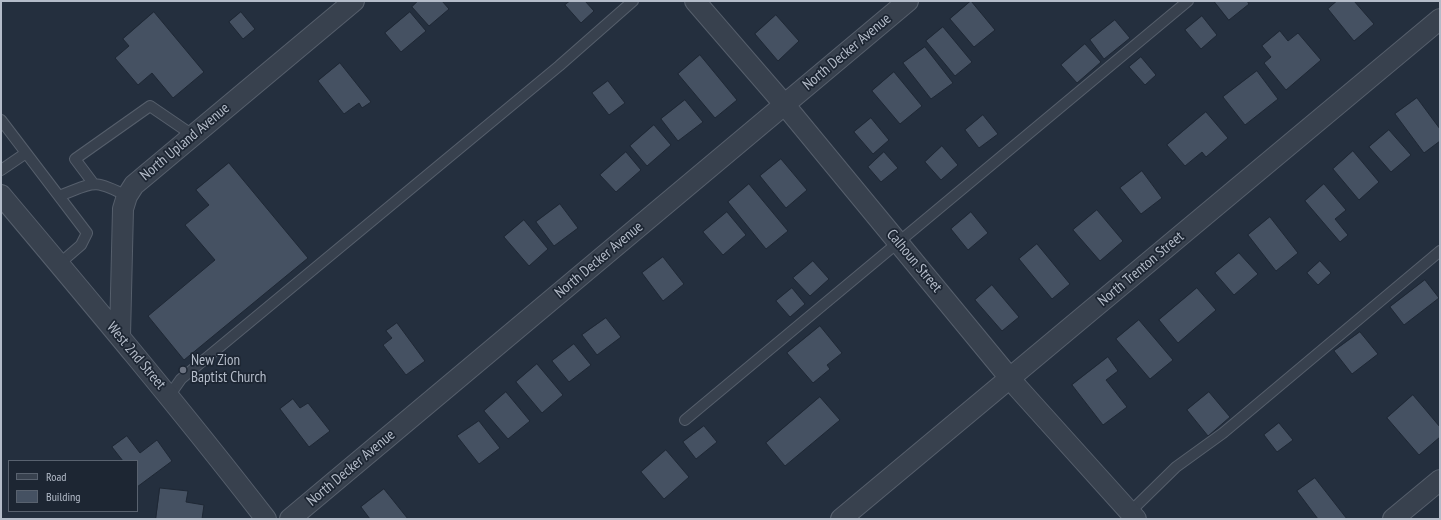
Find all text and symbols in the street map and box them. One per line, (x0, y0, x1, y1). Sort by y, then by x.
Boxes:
street label: North Decker Avenue (799, 10, 895, 94)
street label: North Upland Avenue (137, 99, 233, 185)
street label: North Decker Avenue (551, 218, 647, 302)
street label: Calhoun Street (882, 226, 946, 296)
street label: North Trenton Street (1094, 228, 1188, 310)
street label: West 2nd Street (103, 319, 169, 393)
place label: New Zion Baptist Church (191, 352, 266, 387)
marker: New Zion Baptist Church (178, 365, 188, 375)
street label: North Decker Avenue (303, 426, 399, 510)
legend (8, 460, 138, 512)
text: Road (46, 469, 66, 484)
text: Building (46, 489, 81, 504)

